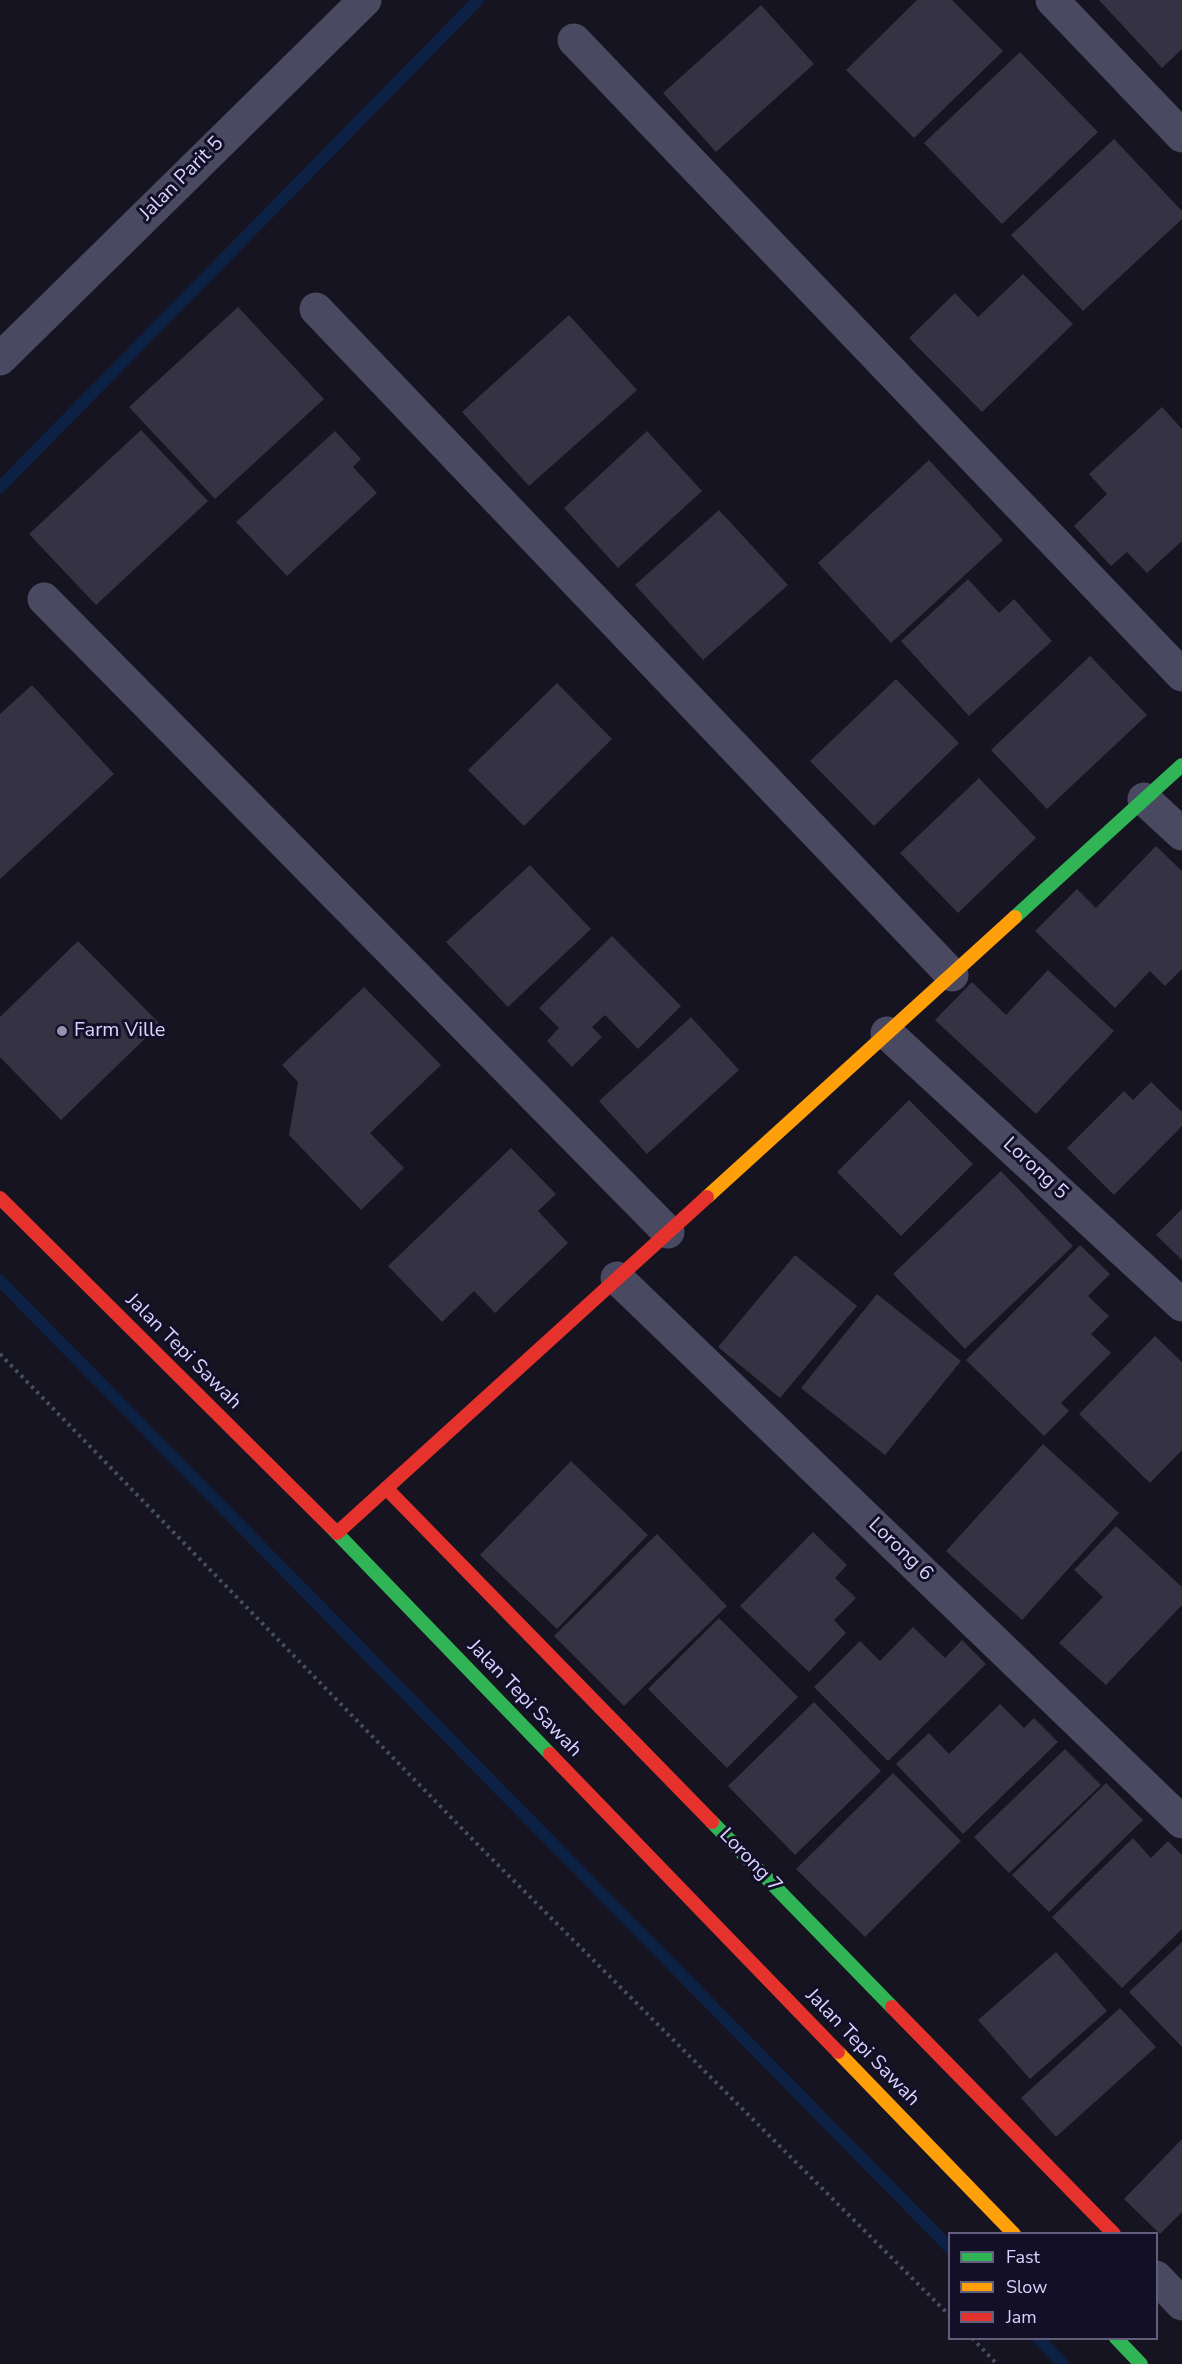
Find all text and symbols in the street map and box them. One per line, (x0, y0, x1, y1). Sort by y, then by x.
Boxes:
street label: Jalan Parit 5 (135, 132, 229, 226)
place label: Farm Ville (74, 1019, 165, 1043)
marker: Farm Ville (55, 1024, 69, 1038)
street label: Lorong 5 (997, 1133, 1073, 1205)
street label: Jalan Tepi Sawah (120, 1289, 246, 1415)
street label: Lorong 6 (863, 1513, 937, 1587)
street label: Jalan Tepi Sawah (462, 1635, 586, 1763)
street label: Lorong 7 (713, 1824, 787, 1898)
street label: Jalan Tepi Sawah (800, 1984, 924, 2112)
legend (948, 2232, 1158, 2340)
text: Fast (1006, 2245, 1040, 2269)
text: Slow (1006, 2275, 1047, 2299)
text: Jam (1006, 2305, 1037, 2329)

